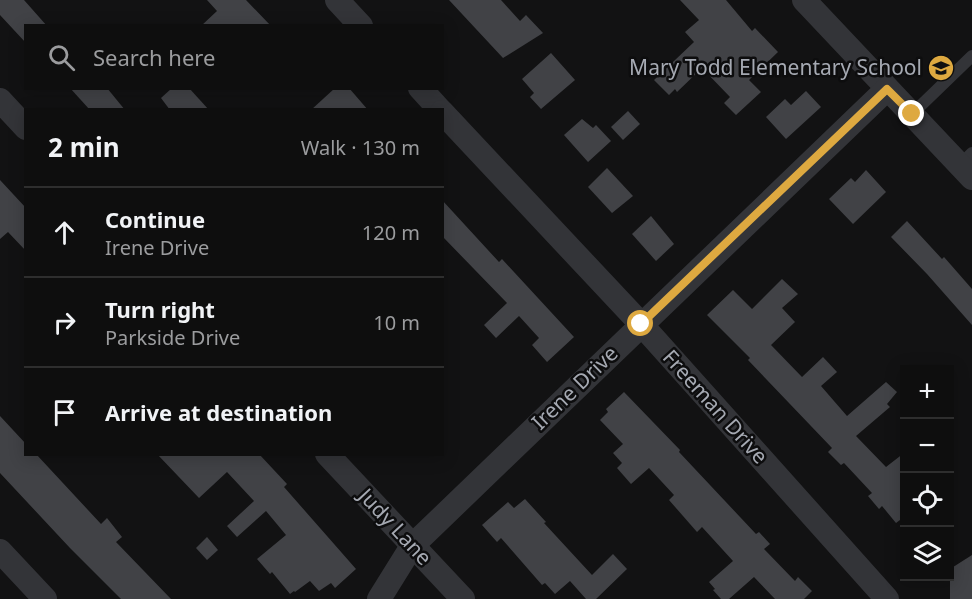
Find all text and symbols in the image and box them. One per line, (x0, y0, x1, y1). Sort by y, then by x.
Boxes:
search box (24, 24, 444, 90)
icon: search (45, 41, 78, 74)
text: Search here (93, 42, 215, 72)
place label: Mary Todd Elementary School (629, 53, 922, 81)
school or university icon: Mary Todd Elementary School (926, 53, 956, 83)
route end (898, 100, 924, 126)
text: 2 min (48, 129, 120, 165)
text: Walk · 130 m (301, 134, 420, 161)
text: Continue (105, 204, 205, 234)
icon: ahead (48, 216, 81, 249)
text: 120 m (362, 219, 420, 246)
text: Irene Drive (105, 234, 209, 261)
text: Turn right (105, 294, 215, 324)
icon: right (48, 306, 81, 339)
text: 10 m (373, 309, 420, 336)
route start (627, 310, 653, 336)
text: Parkside Drive (105, 324, 240, 351)
street label: Irene Drive (525, 339, 623, 435)
street label: Freeman Drive (657, 343, 775, 469)
map controls (900, 365, 954, 581)
button: + (900, 365, 954, 419)
icon: arrive (48, 396, 81, 429)
text: Arrive at destination (105, 397, 332, 427)
button: − (900, 419, 954, 473)
button: locate (900, 473, 954, 527)
street label: Judy Lane (352, 480, 439, 571)
button: layers (900, 527, 954, 581)

